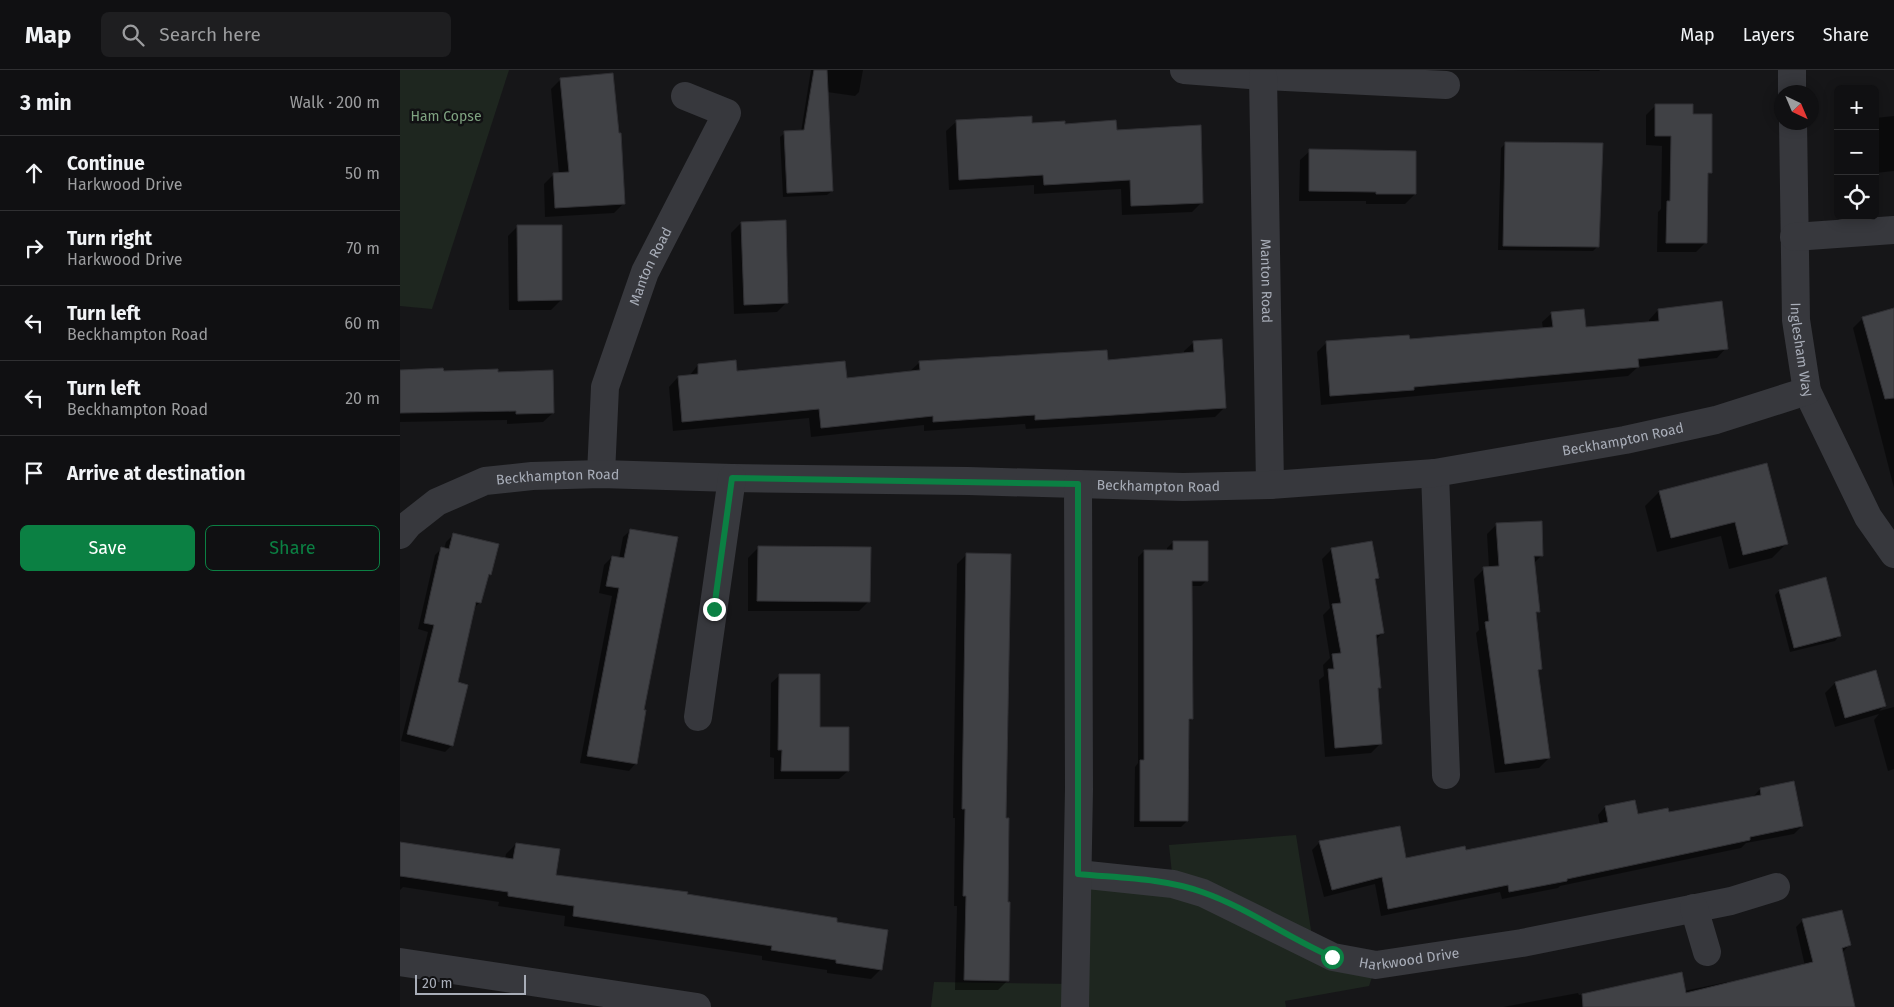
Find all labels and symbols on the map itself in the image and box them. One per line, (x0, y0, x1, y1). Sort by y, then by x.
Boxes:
north arrow (1774, 85, 1819, 130)
park label: Ham Copse (410, 108, 482, 125)
street label: Manton Road (626, 224, 675, 308)
street label: Manton Road (1257, 239, 1276, 323)
street label: Inglesham Way (1787, 302, 1817, 400)
street label: Beckhampton Road (1561, 419, 1685, 459)
street label: Beckhampton Road (495, 465, 619, 488)
street label: Beckhampton Road (1096, 476, 1220, 496)
route end (703, 598, 726, 621)
street label: Harkwood Drive (1358, 944, 1460, 973)
route start (1321, 946, 1344, 969)
scale bar (415, 972, 526, 995)

